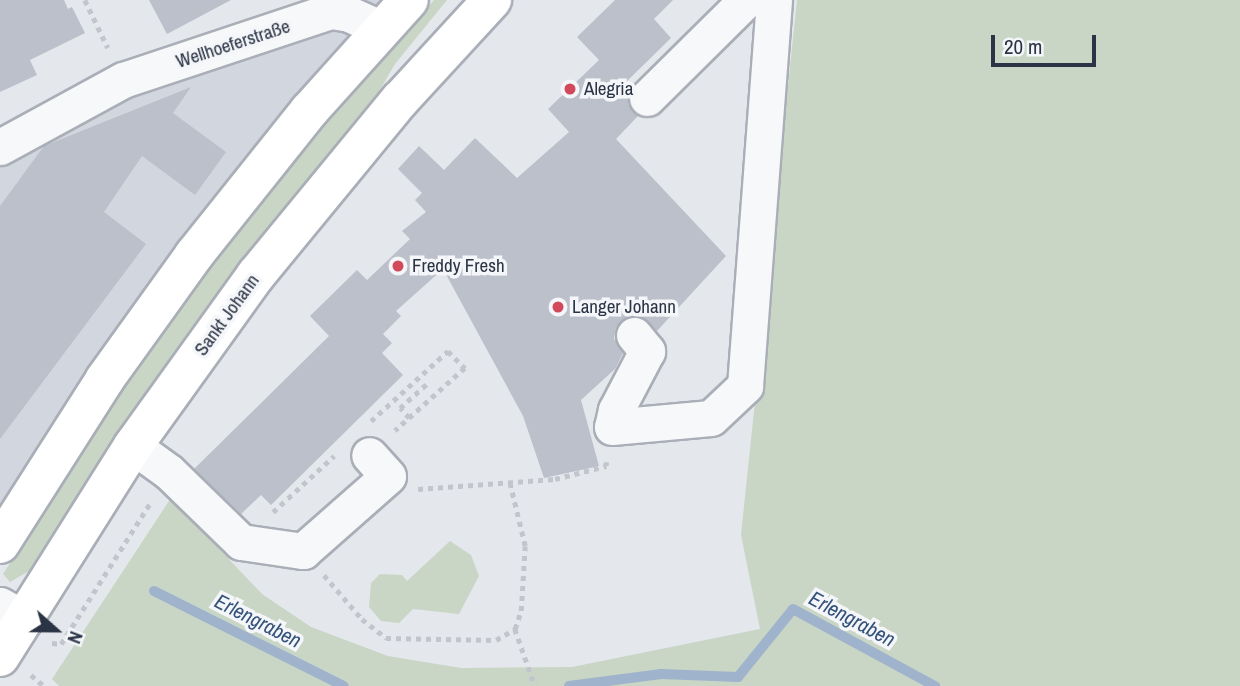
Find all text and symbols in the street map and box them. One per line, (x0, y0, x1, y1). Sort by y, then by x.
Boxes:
street label: Wellhoeferstraße (173, 15, 293, 73)
scale bar (995, 21, 1100, 65)
text: 20 m (1004, 32, 1042, 61)
place label: Alegria (584, 78, 633, 100)
marker: Alegria (562, 81, 578, 97)
place label: Freddy Fresh (412, 255, 505, 277)
marker: Freddy Fresh (390, 258, 406, 274)
street label: Sankt Johann (190, 270, 264, 360)
place label: Langer Johann (572, 296, 676, 318)
marker: Langer Johann (550, 299, 566, 315)
water label: Erlengraben (805, 586, 899, 652)
water label: Erlengraben (210, 588, 306, 654)
north arrow (21, 595, 91, 665)
text: N (61, 628, 90, 647)

